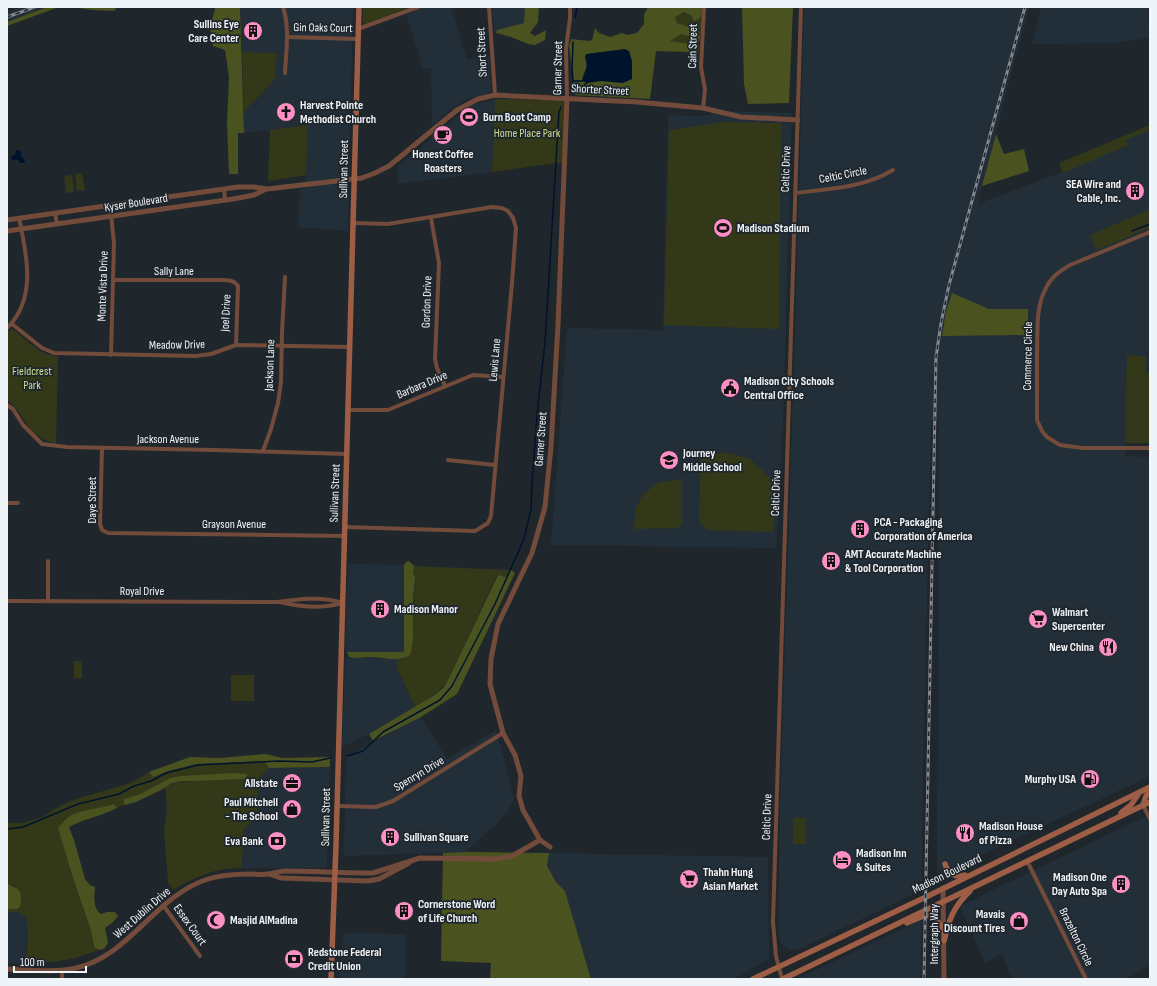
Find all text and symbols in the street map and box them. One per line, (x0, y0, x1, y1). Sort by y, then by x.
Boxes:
place label: Sullins Eye Care Center (188, 17, 239, 46)
building icon: Sullins Eye Care Center (242, 20, 264, 42)
street label: Gin Oaks Court (293, 20, 353, 36)
street label: Cain Street (685, 23, 701, 69)
street label: Short Street (473, 26, 491, 77)
street label: Garner Street (550, 40, 566, 95)
street label: Shorter Street (571, 81, 630, 99)
place label: Harvest Pointe Methodist Church (300, 98, 376, 127)
church icon: Harvest Pointe Methodist Church (275, 101, 297, 123)
sports icon: Burn Boot Camp (458, 106, 480, 128)
place label: Burn Boot Camp (483, 110, 551, 125)
cafe icon: Honest Coffee Roasters (432, 124, 454, 146)
park label: Home Place Park (494, 126, 561, 141)
street label: Sullivan Street (336, 139, 352, 198)
street label: Celtic Drive (778, 145, 794, 192)
place label: Honest Coffee Roasters (412, 147, 474, 176)
street label: Celtic Circle (818, 163, 868, 187)
place label: SEA Wire and Cable, Inc. (1066, 177, 1121, 206)
building icon: SEA Wire and Cable, Inc. (1124, 180, 1146, 202)
street label: Kyser Boulevard (103, 191, 169, 215)
sports icon: Madison Stadium (712, 217, 734, 239)
place label: Madison Stadium (737, 221, 809, 236)
street label: Monte Vista Drive (94, 250, 112, 322)
street label: Sally Lane (154, 264, 194, 279)
street label: Gordon Drive (419, 275, 435, 328)
street label: Joel Drive (217, 294, 234, 333)
street label: Commerce Circle (1020, 321, 1036, 391)
street label: Meadow Drive (149, 337, 205, 353)
street label: Lewis Lane (486, 338, 504, 382)
street label: Jackson Lane (262, 339, 278, 392)
park label: Fieldcrest Park (12, 364, 52, 393)
street label: Barbara Drive (394, 368, 450, 402)
place label: Madison City Schools Central Office (744, 374, 834, 403)
public building icon: Madison City Schools Central Office (719, 377, 741, 399)
street label: Garner Street (532, 411, 550, 467)
street label: Jackson Avenue (136, 432, 199, 447)
place label: Journey Middle School (682, 446, 742, 475)
school or university icon: Journey Middle School (658, 449, 680, 471)
street label: Sullivan Street (326, 463, 344, 523)
street label: Celtic Drive (768, 469, 784, 516)
street label: Daye Street (85, 476, 100, 523)
place label: PCA - Packaging Corporation of America (874, 515, 973, 544)
street label: Grayson Avenue (202, 517, 266, 532)
building icon: PCA - Packaging Corporation of America (849, 518, 871, 540)
place label: AMT Accurate Machine & Tool Corporation (844, 547, 942, 576)
building icon: AMT Accurate Machine & Tool Corporation (820, 550, 842, 572)
street label: Royal Drive (120, 584, 164, 599)
building icon: Madison Manor (369, 598, 391, 620)
place label: Madison Manor (394, 602, 458, 617)
place label: Walmart Supercenter (1052, 605, 1105, 634)
supermarket icon: Walmart Supercenter (1027, 608, 1049, 630)
restaurant icon: New China (1097, 636, 1119, 658)
place label: New China (1049, 640, 1094, 655)
street label: Spenryn Drive (391, 753, 447, 795)
fuel station icon: Murphy USA (1079, 768, 1101, 790)
office icon: Allstate (281, 772, 303, 794)
place label: Murphy USA (1025, 772, 1076, 787)
place label: Allstate (244, 776, 278, 791)
street label: Sullivan Street (318, 787, 334, 846)
street label: Celtic Drive (759, 793, 775, 840)
place label: Paul Mitchell - The School (224, 795, 278, 824)
shop icon: Paul Mitchell - The School (281, 798, 303, 820)
place label: Madison House of Pizza (979, 819, 1043, 848)
restaurant icon: Madison House of Pizza (954, 822, 976, 844)
building icon: Sullivan Square (379, 826, 401, 848)
bank icon: Eva Bank (266, 830, 288, 852)
place label: Sullivan Square (404, 830, 469, 845)
place label: Eva Bank (225, 834, 263, 849)
place label: Madison Inn & Suites (856, 846, 907, 875)
hotel icon: Madison Inn & Suites (831, 849, 853, 871)
street label: Madison Boulevard (910, 851, 984, 897)
place label: Thahn Hung Asian Market (702, 865, 758, 894)
supermarket icon: Thahn Hung Asian Market (678, 868, 700, 890)
place label: Madison One Day Auto Spa (1052, 870, 1107, 899)
building icon: Madison One Day Auto Spa (1110, 873, 1132, 895)
street label: West Dublin Drive (110, 884, 174, 942)
place label: Cornerstone Word of Life Church (418, 897, 495, 926)
building icon: Cornerstone Word of Life Church (393, 900, 415, 922)
street label: Essex Court (170, 901, 210, 949)
street label: Intergraph Way (927, 903, 942, 964)
street label: Brazelton Circle (1055, 905, 1097, 969)
place label: Mavais Discount Tires (944, 907, 1005, 936)
mosque icon: Masjid AlMadina (205, 909, 227, 931)
shop icon: Mavais Discount Tires (1008, 910, 1030, 932)
place label: Masjid AlMadina (230, 913, 298, 928)
place label: Redstone Federal Credit Union (308, 945, 381, 974)
scale bar (14, 948, 86, 974)
bank icon: Redstone Federal Credit Union (283, 948, 305, 970)
text: 100 m (20, 955, 45, 970)

